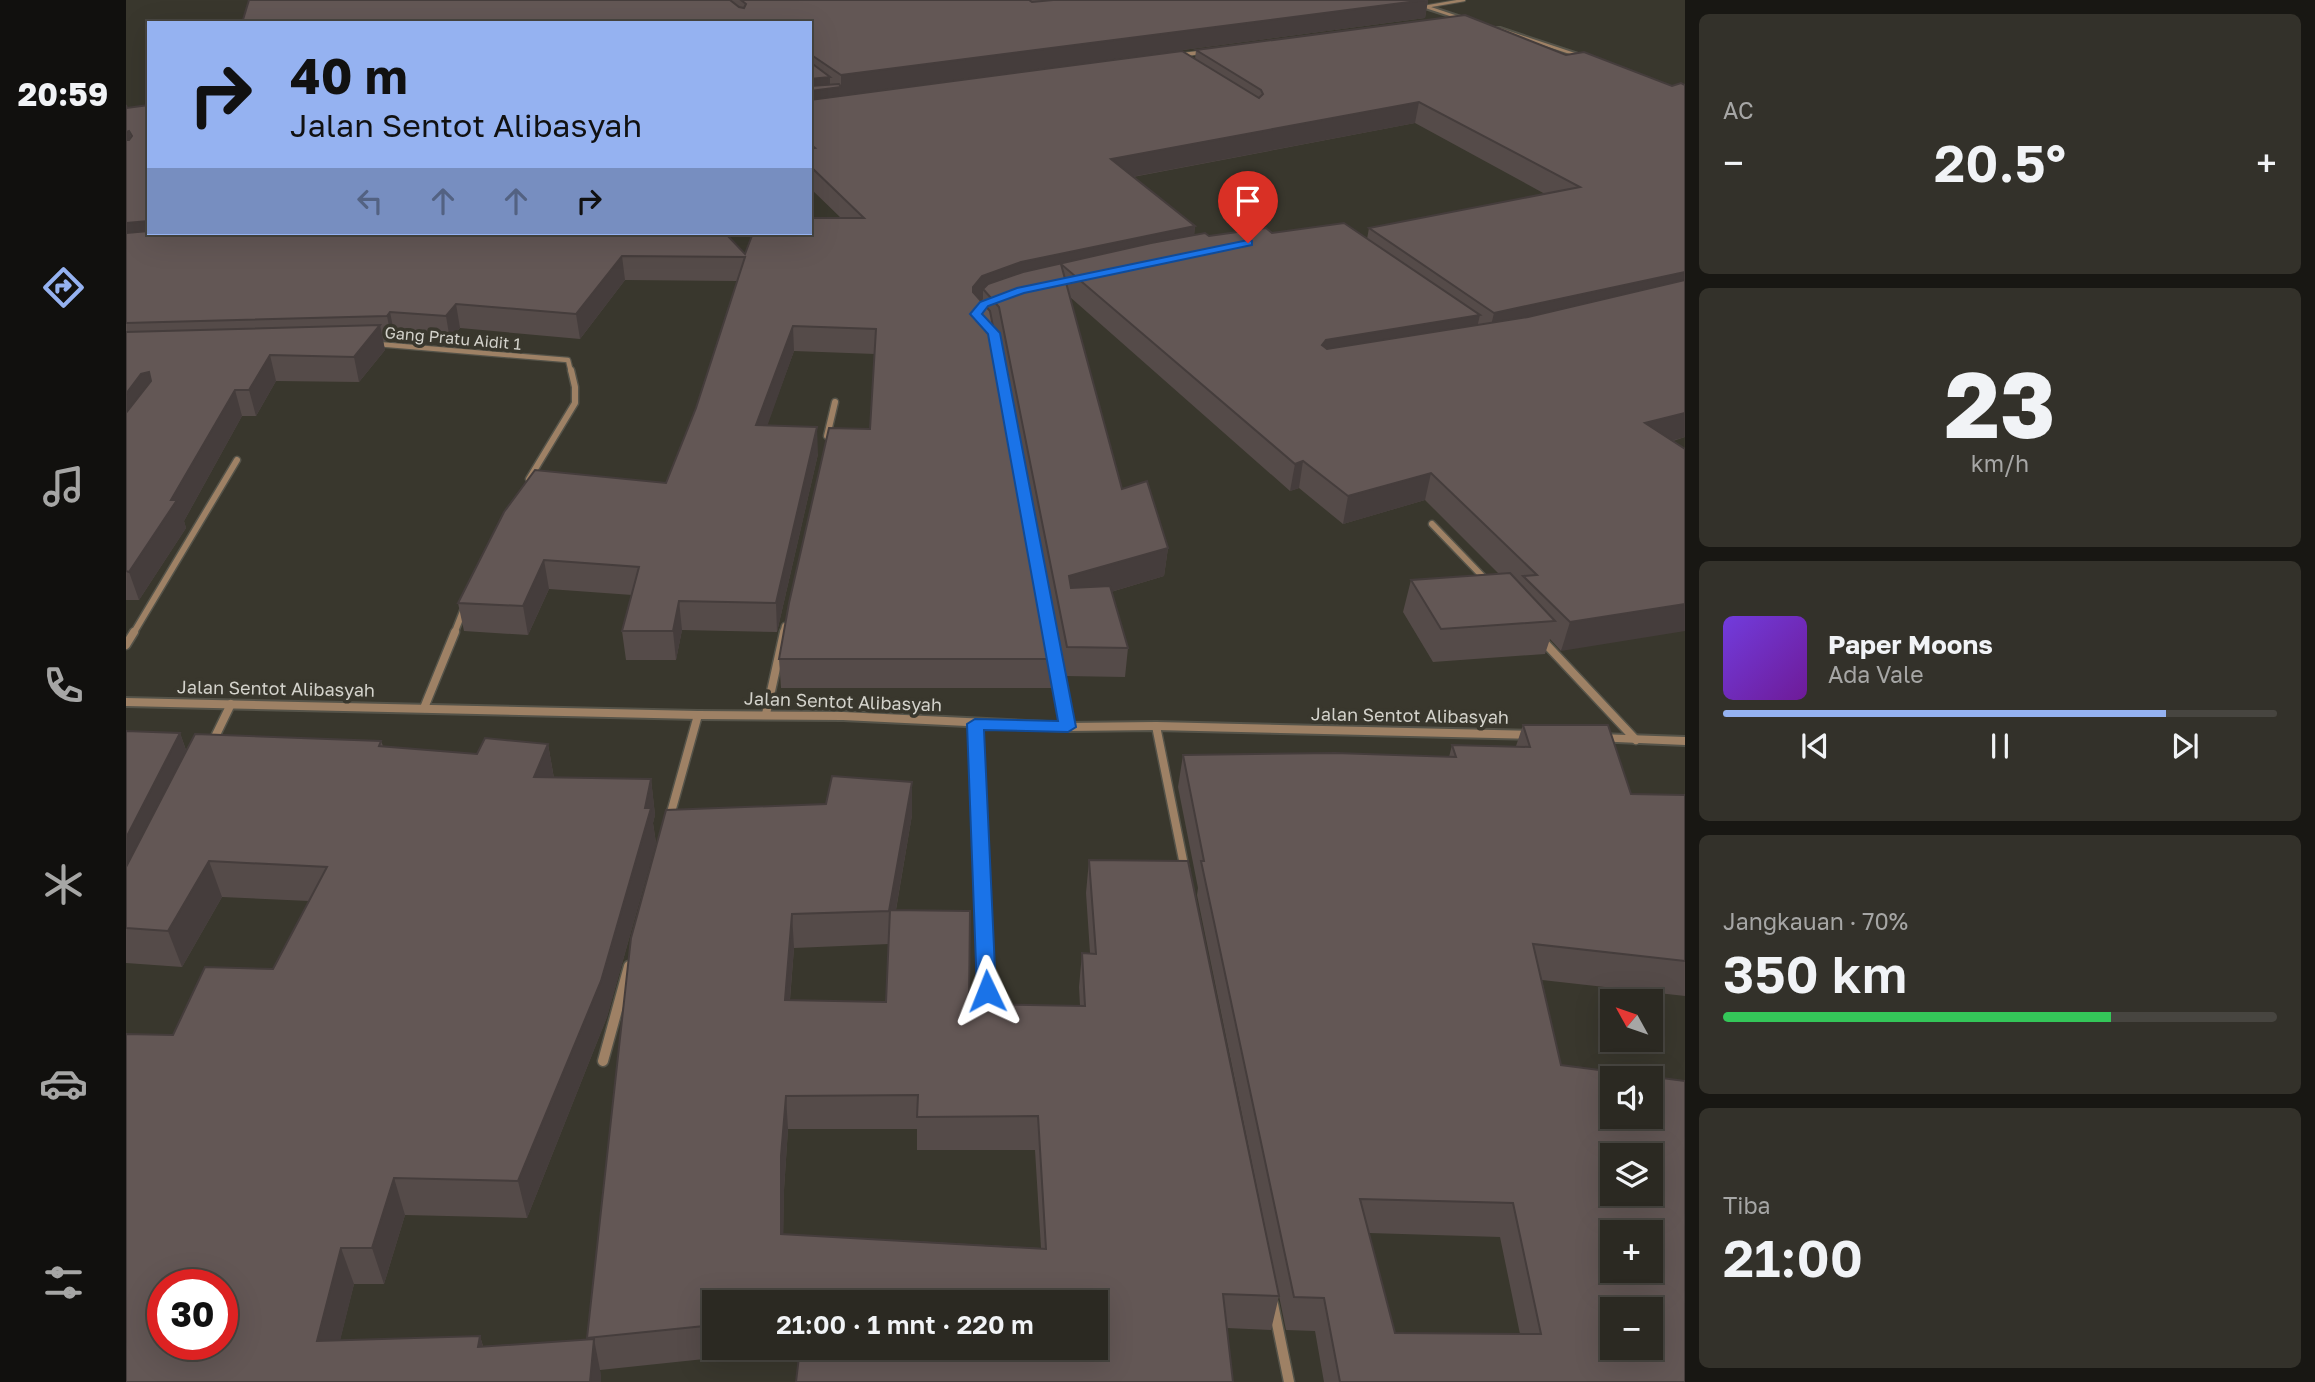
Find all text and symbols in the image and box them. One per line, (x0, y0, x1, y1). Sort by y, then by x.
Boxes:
text: 40 m (290, 46, 408, 105)
icon: right (175, 49, 266, 140)
text: 20:59 (18, 75, 108, 113)
text: AC (1723, 96, 1754, 124)
text: Jalan Sentot Alibasyah (290, 106, 642, 144)
text: 20.5° (1934, 131, 2066, 193)
text: − (1723, 140, 1744, 185)
text: + (2256, 140, 2277, 185)
pin (1218, 171, 1278, 243)
icon: left (351, 182, 389, 220)
icon: ahead (424, 182, 462, 220)
icon: ahead (497, 182, 535, 220)
icon: right (570, 182, 608, 220)
icon: arrive (1229, 182, 1267, 220)
icon: directions (39, 263, 88, 312)
street label: Gang Pratu Aidit 1 (384, 322, 522, 354)
text: 23 (1944, 349, 2056, 458)
text: km/h (1971, 449, 2029, 477)
icon: music (39, 462, 88, 511)
text: Paper Moons (1828, 629, 1993, 660)
text: Ada Vale (1828, 660, 1924, 688)
icon: phone (39, 661, 88, 710)
street label: Jalan Sentot Alibasyah (177, 675, 375, 701)
street label: Jalan Sentot Alibasyah (744, 687, 942, 715)
street label: Jalan Sentot Alibasyah (1311, 702, 1509, 728)
icon: previous (1796, 727, 1834, 765)
icon: pause (1981, 727, 2019, 765)
icon: next (2166, 727, 2204, 765)
icon: climate (39, 860, 88, 909)
text: Jangkauan · 70% (1723, 907, 1908, 935)
text: 350 km (1723, 942, 1907, 1004)
position arrow (950, 954, 1024, 1028)
north arrow (1600, 989, 1662, 1052)
map controls (1600, 989, 1663, 1360)
icon: car (39, 1059, 88, 1108)
button: sound (1600, 1066, 1663, 1129)
button: layers (1600, 1143, 1663, 1206)
text: Tiba (1723, 1191, 1771, 1219)
button: + (1600, 1220, 1663, 1283)
text: 21:00 (1723, 1226, 1863, 1288)
icon: filters (39, 1258, 88, 1307)
speed limit sign: 30 (147, 1269, 238, 1360)
button: − (1600, 1297, 1663, 1360)
text: 21:00 · 1 mnt · 220 m (776, 1309, 1034, 1340)

